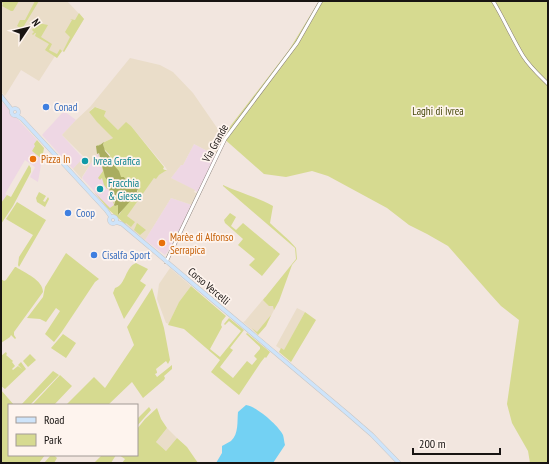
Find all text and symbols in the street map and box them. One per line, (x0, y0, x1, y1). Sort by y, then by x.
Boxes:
north arrow (8, 8, 48, 48)
text: N (29, 16, 44, 29)
place label: Conad (54, 100, 78, 114)
marker: Conad (41, 102, 51, 112)
park label: Laghi di Ivrea (412, 104, 464, 118)
street label: Via Grande (198, 121, 231, 165)
place label: Pizza In (41, 152, 71, 166)
marker: Pizza In (28, 154, 38, 164)
place label: Ivrea Grafica (93, 154, 140, 168)
marker: Ivrea Grafica (80, 156, 90, 166)
place label: Fracchia & Giesse (108, 176, 142, 203)
marker: Fracchia & Giesse (95, 184, 105, 194)
place label: Coop (76, 206, 95, 220)
marker: Coop (63, 208, 73, 218)
place label: Marèe di Alfonso Serrapica (170, 230, 234, 257)
marker: Marèe di Alfonso Serrapica (157, 238, 167, 248)
place label: Cisalfa Sport (102, 248, 150, 262)
marker: Cisalfa Sport (89, 250, 99, 260)
street label: Corso Vercelli (185, 264, 233, 308)
legend (8, 404, 138, 456)
text: Road (44, 412, 64, 427)
scale bar (413, 430, 500, 456)
text: Park (44, 432, 62, 447)
text: 200 m (419, 436, 446, 451)

